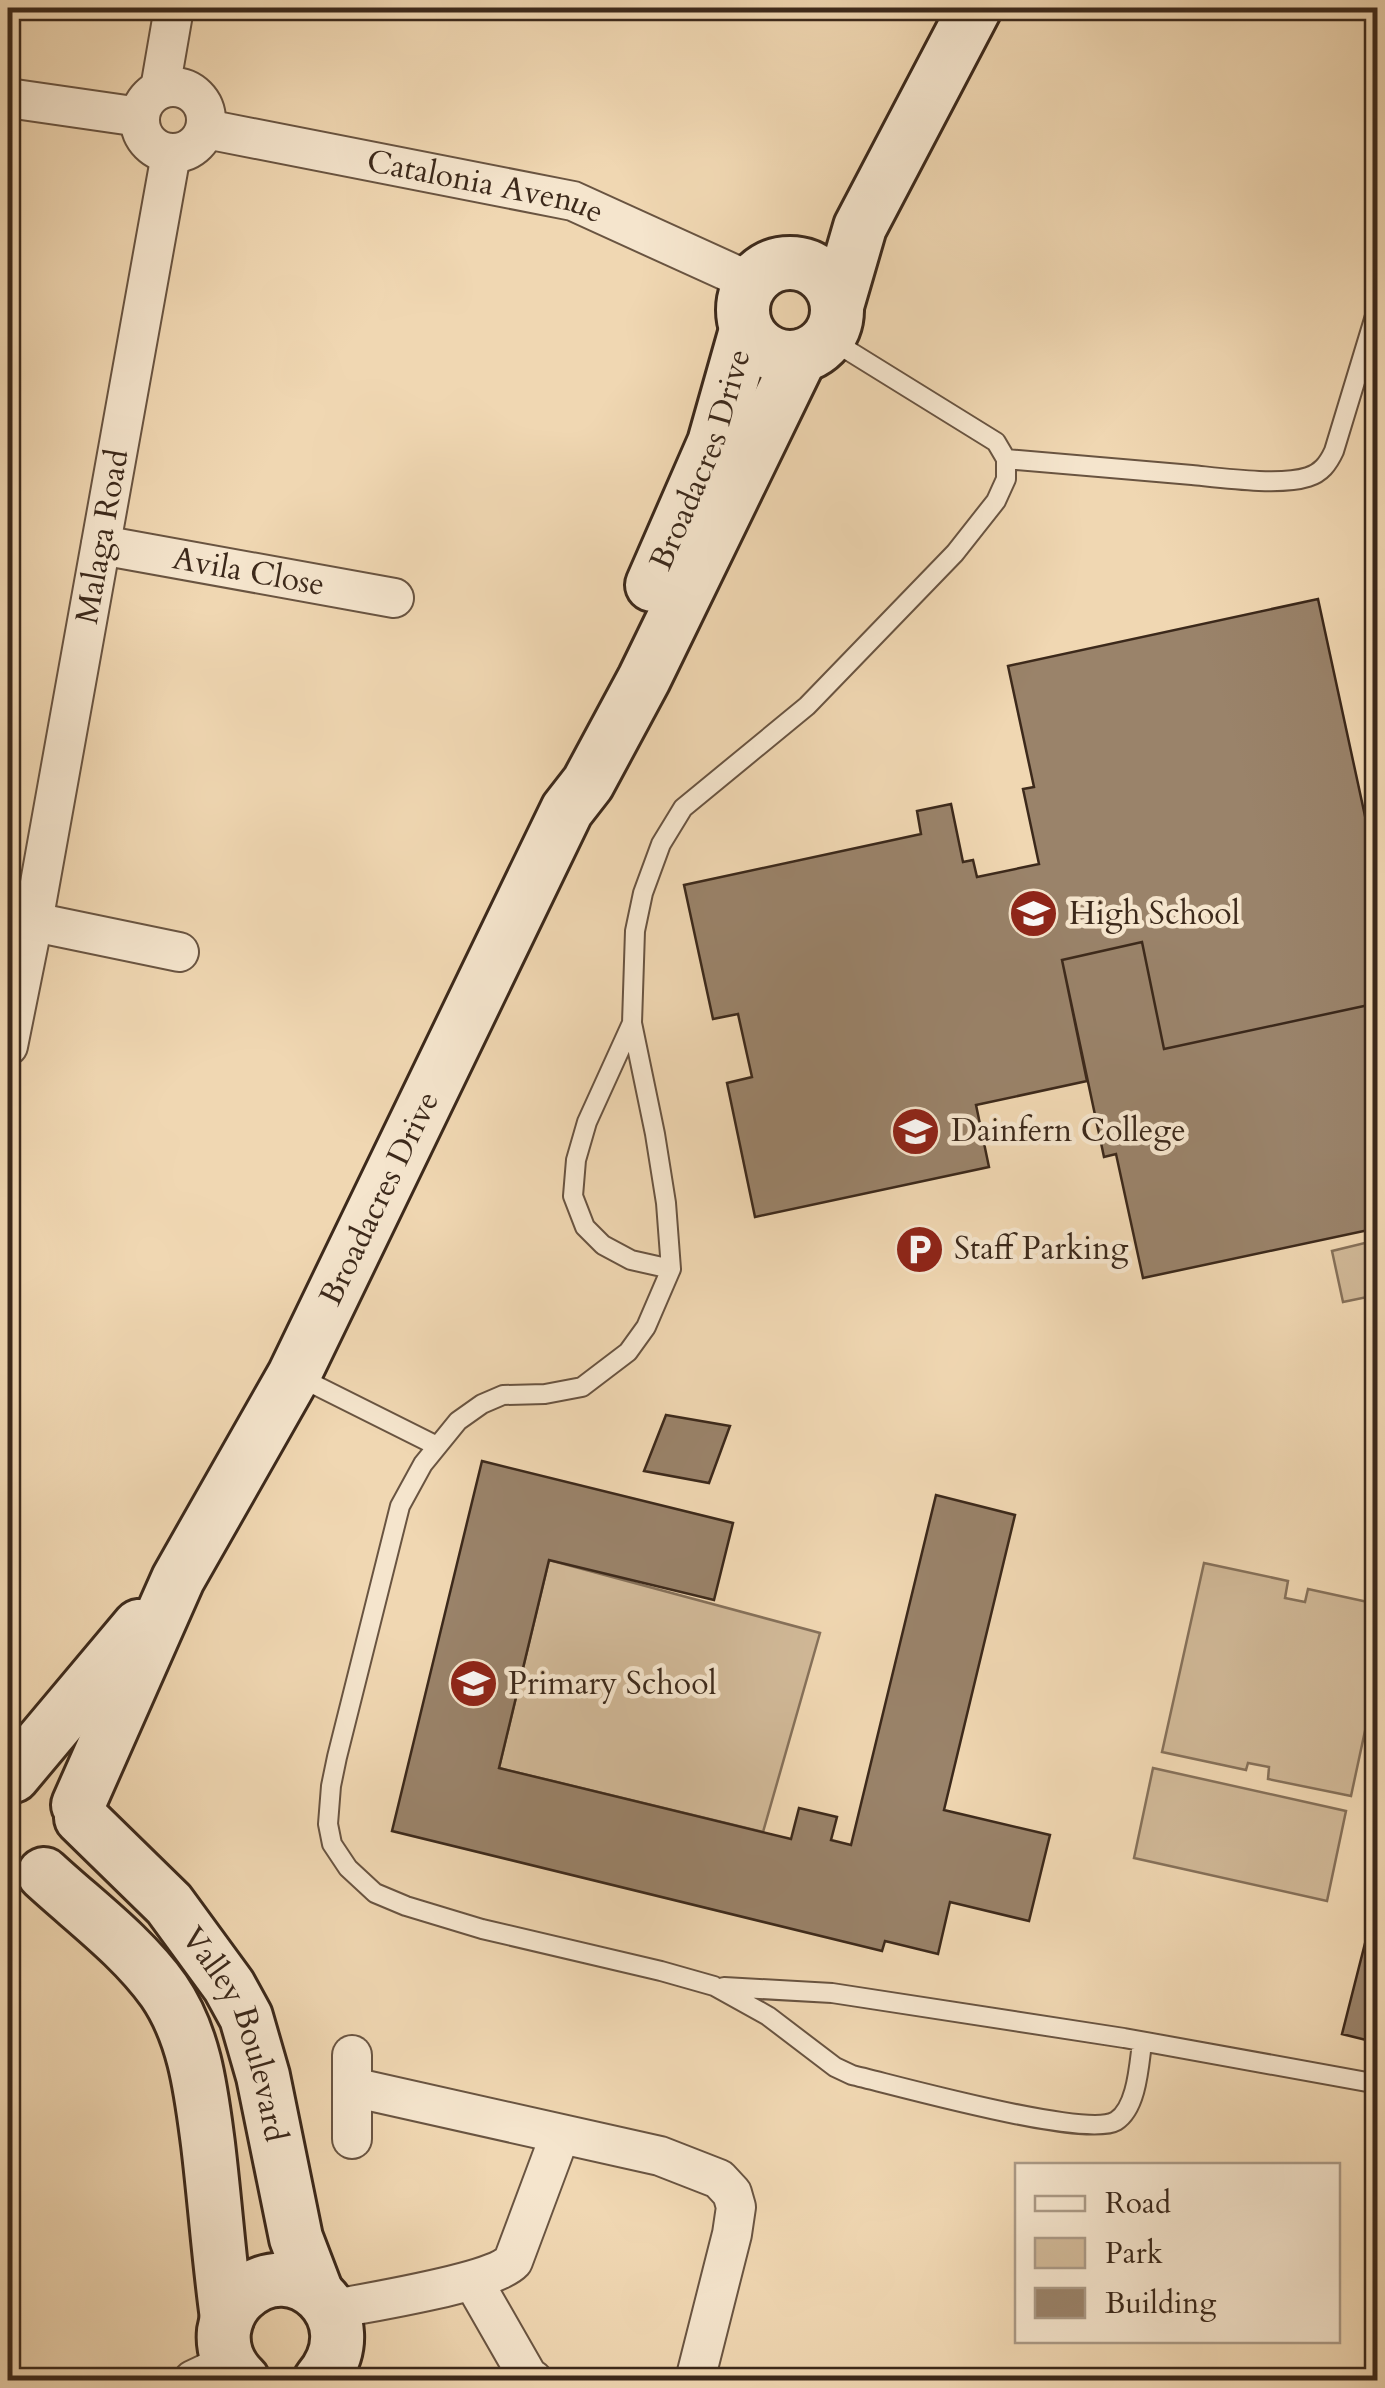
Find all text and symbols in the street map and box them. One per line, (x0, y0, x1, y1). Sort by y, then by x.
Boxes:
street label: Catalonia Avenue (363, 139, 611, 234)
street label: Broadacres Drive (639, 344, 761, 577)
street label: Malaga Road (65, 446, 140, 627)
street label: Avila Close (169, 536, 328, 607)
school or university icon: High School (1008, 888, 1060, 940)
place label: High School (1069, 892, 1240, 936)
street label: Broadacres Drive (309, 1084, 450, 1313)
school or university icon: Dainfern College (890, 1105, 942, 1157)
place label: Dainfern College (951, 1109, 1186, 1153)
parking icon: Staff Parking (893, 1223, 945, 1275)
place label: Staff Parking (954, 1227, 1129, 1271)
school or university icon: Primary School (447, 1658, 499, 1710)
place label: Primary School (508, 1662, 717, 1706)
street label: Valley Boulevard (171, 1918, 298, 2145)
legend (1015, 2163, 1340, 2343)
text: Road (1105, 2183, 1171, 2224)
text: Park (1105, 2233, 1163, 2274)
text: Building (1105, 2283, 1216, 2324)

